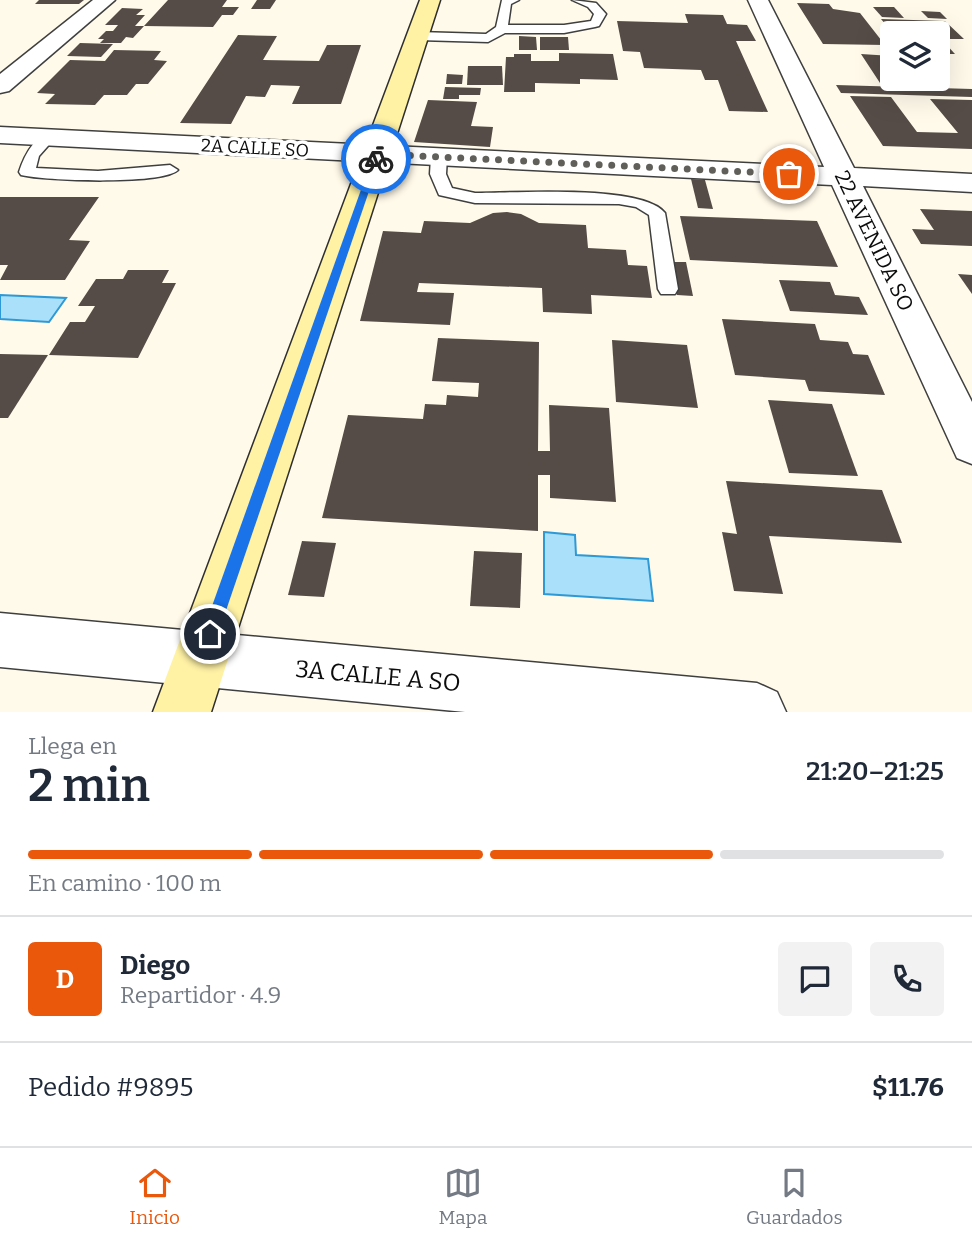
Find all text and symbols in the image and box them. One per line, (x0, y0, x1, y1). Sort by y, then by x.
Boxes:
map controls (880, 21, 950, 91)
button: layers (880, 21, 950, 91)
courier (341, 124, 411, 194)
street label: 2A CALLE SO (200, 134, 310, 162)
icon: bike (357, 140, 395, 178)
pin (759, 144, 819, 204)
icon: bag (770, 155, 808, 193)
street label: 22 AVENIDA SO (829, 167, 919, 315)
pin (180, 604, 240, 664)
icon: home (191, 615, 229, 653)
street label: 3A CALLE A SO (294, 655, 462, 697)
text: Llega en (28, 732, 117, 760)
text: 21:20–21:25 (806, 756, 944, 787)
text: 2 min (28, 758, 150, 813)
text: En camino · 100 m (28, 869, 221, 897)
button: chat (778, 942, 852, 1016)
button: phone (870, 942, 944, 1016)
text: Diego (120, 950, 190, 981)
text: D (56, 964, 74, 995)
text: Repartidor · 4.9 (120, 981, 281, 1009)
text: Pedido #9895 (28, 1072, 193, 1103)
text: $11.76 (872, 1072, 944, 1103)
tab: Inicio (129, 1164, 180, 1229)
tab: Mapa (439, 1164, 487, 1229)
tab: Guardados (746, 1164, 843, 1229)

